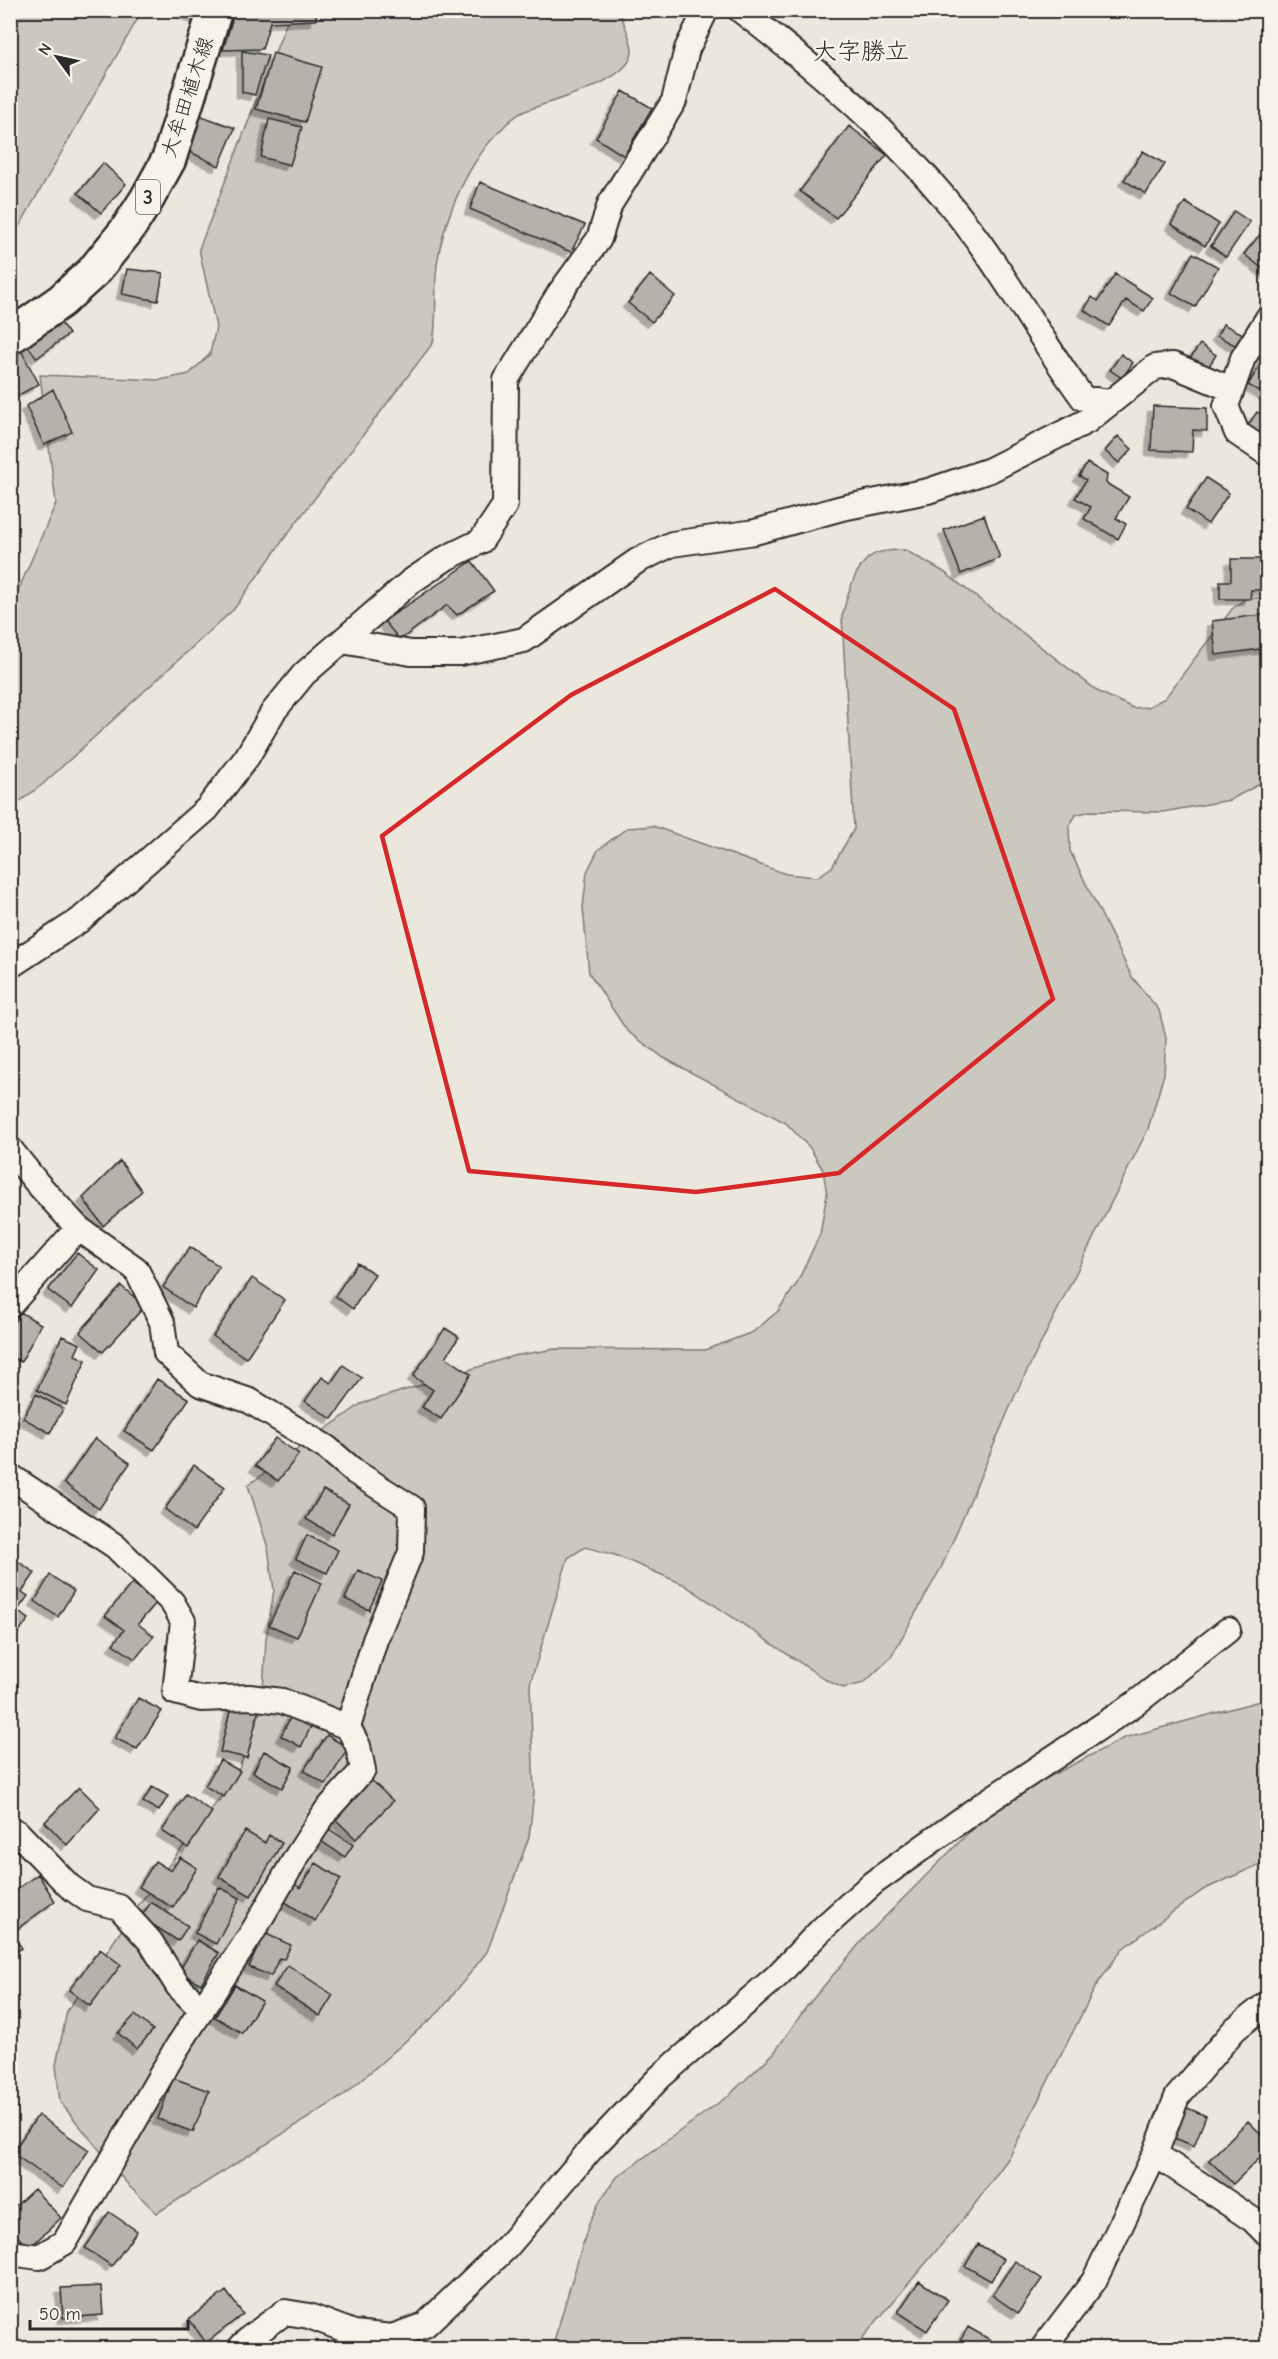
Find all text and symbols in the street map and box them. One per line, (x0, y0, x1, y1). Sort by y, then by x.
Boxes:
north arrow (27, 27, 87, 87)
street label: 大牟田植木線 (156, 33, 218, 161)
district label: 大字勝立 (813, 37, 909, 65)
text: N (35, 40, 56, 59)
road number: 3 (136, 180, 160, 214)
scale bar (30, 2293, 188, 2331)
text: 50 m (39, 2304, 81, 2325)

